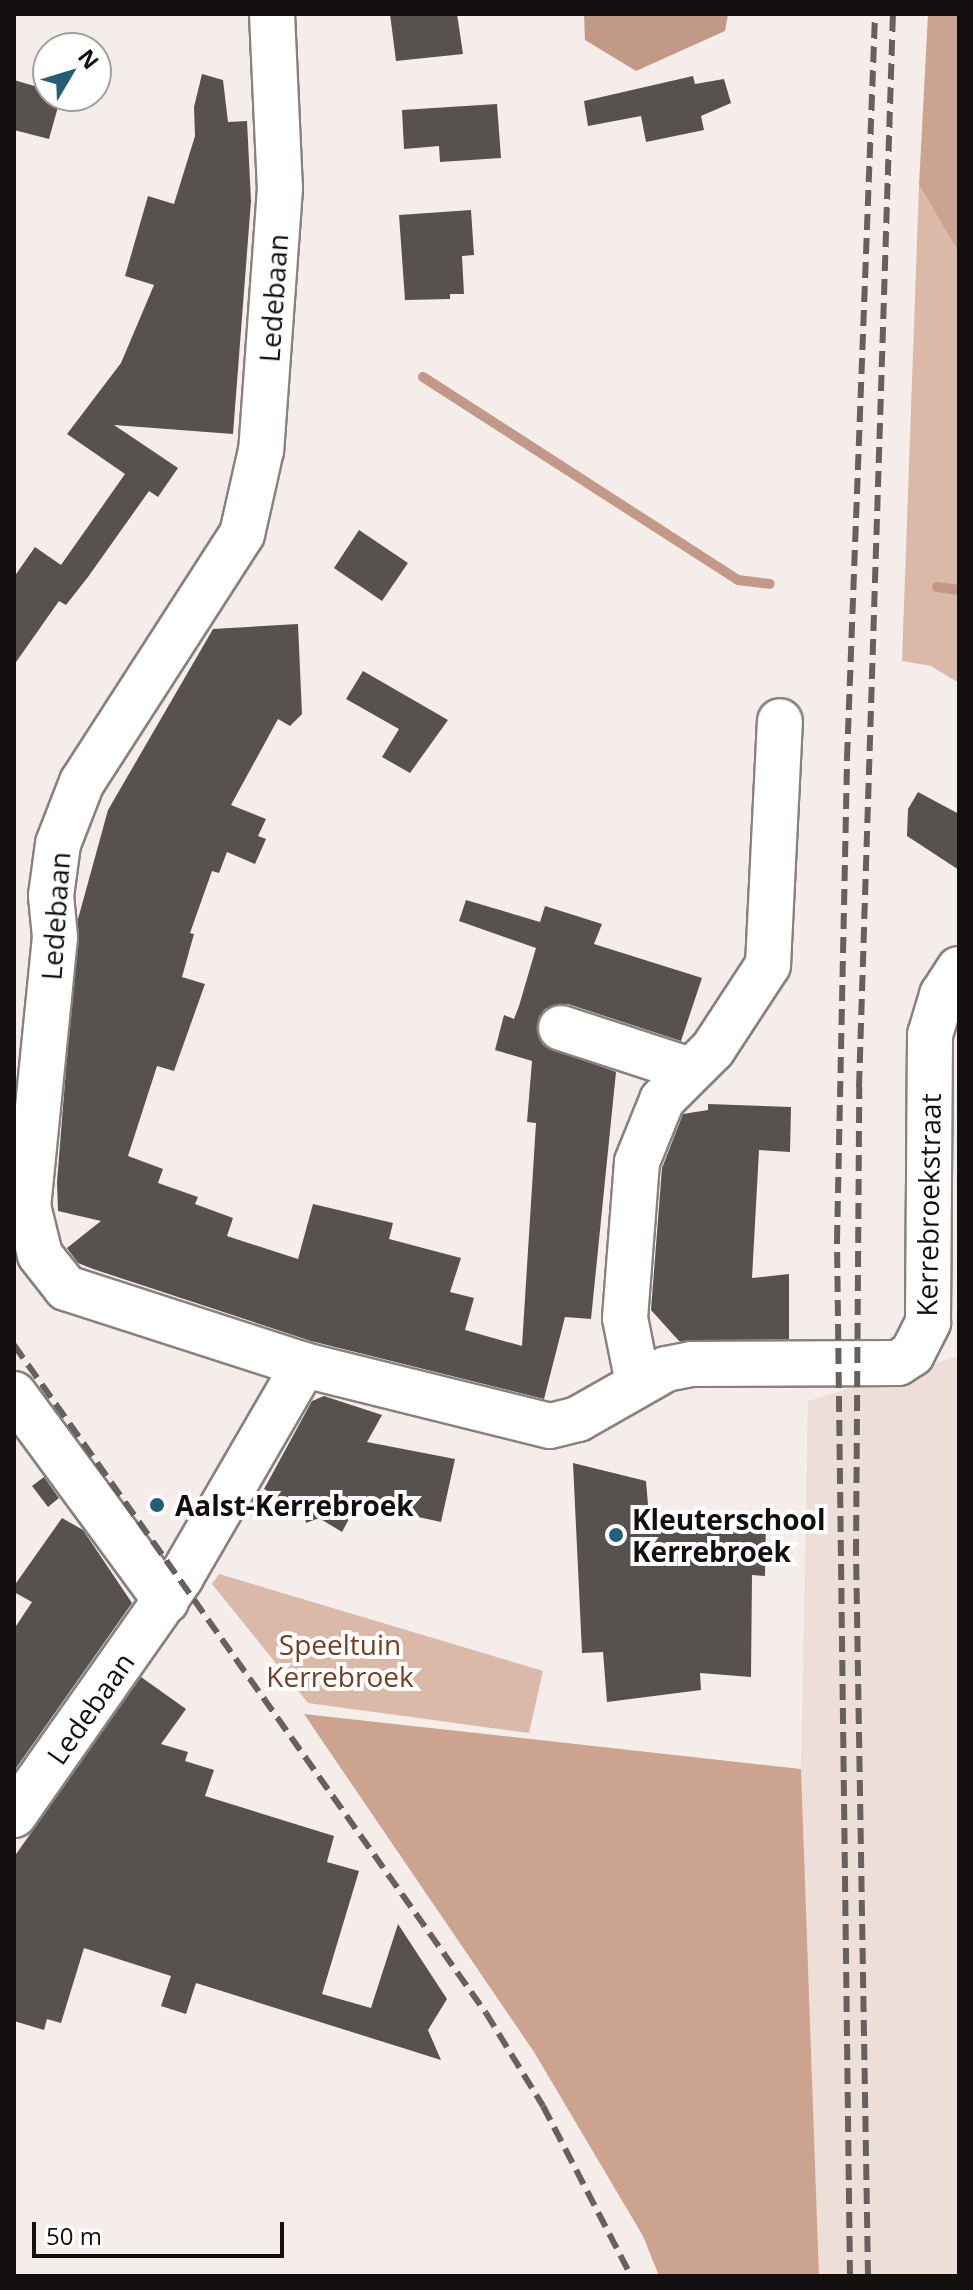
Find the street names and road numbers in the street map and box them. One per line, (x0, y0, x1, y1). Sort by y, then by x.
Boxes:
street label: Ledebaan (252, 233, 294, 363)
street label: Ledebaan (34, 851, 76, 981)
street label: Kerrebroekstraat (909, 1093, 947, 1317)
street label: Ledebaan (39, 1646, 141, 1770)

